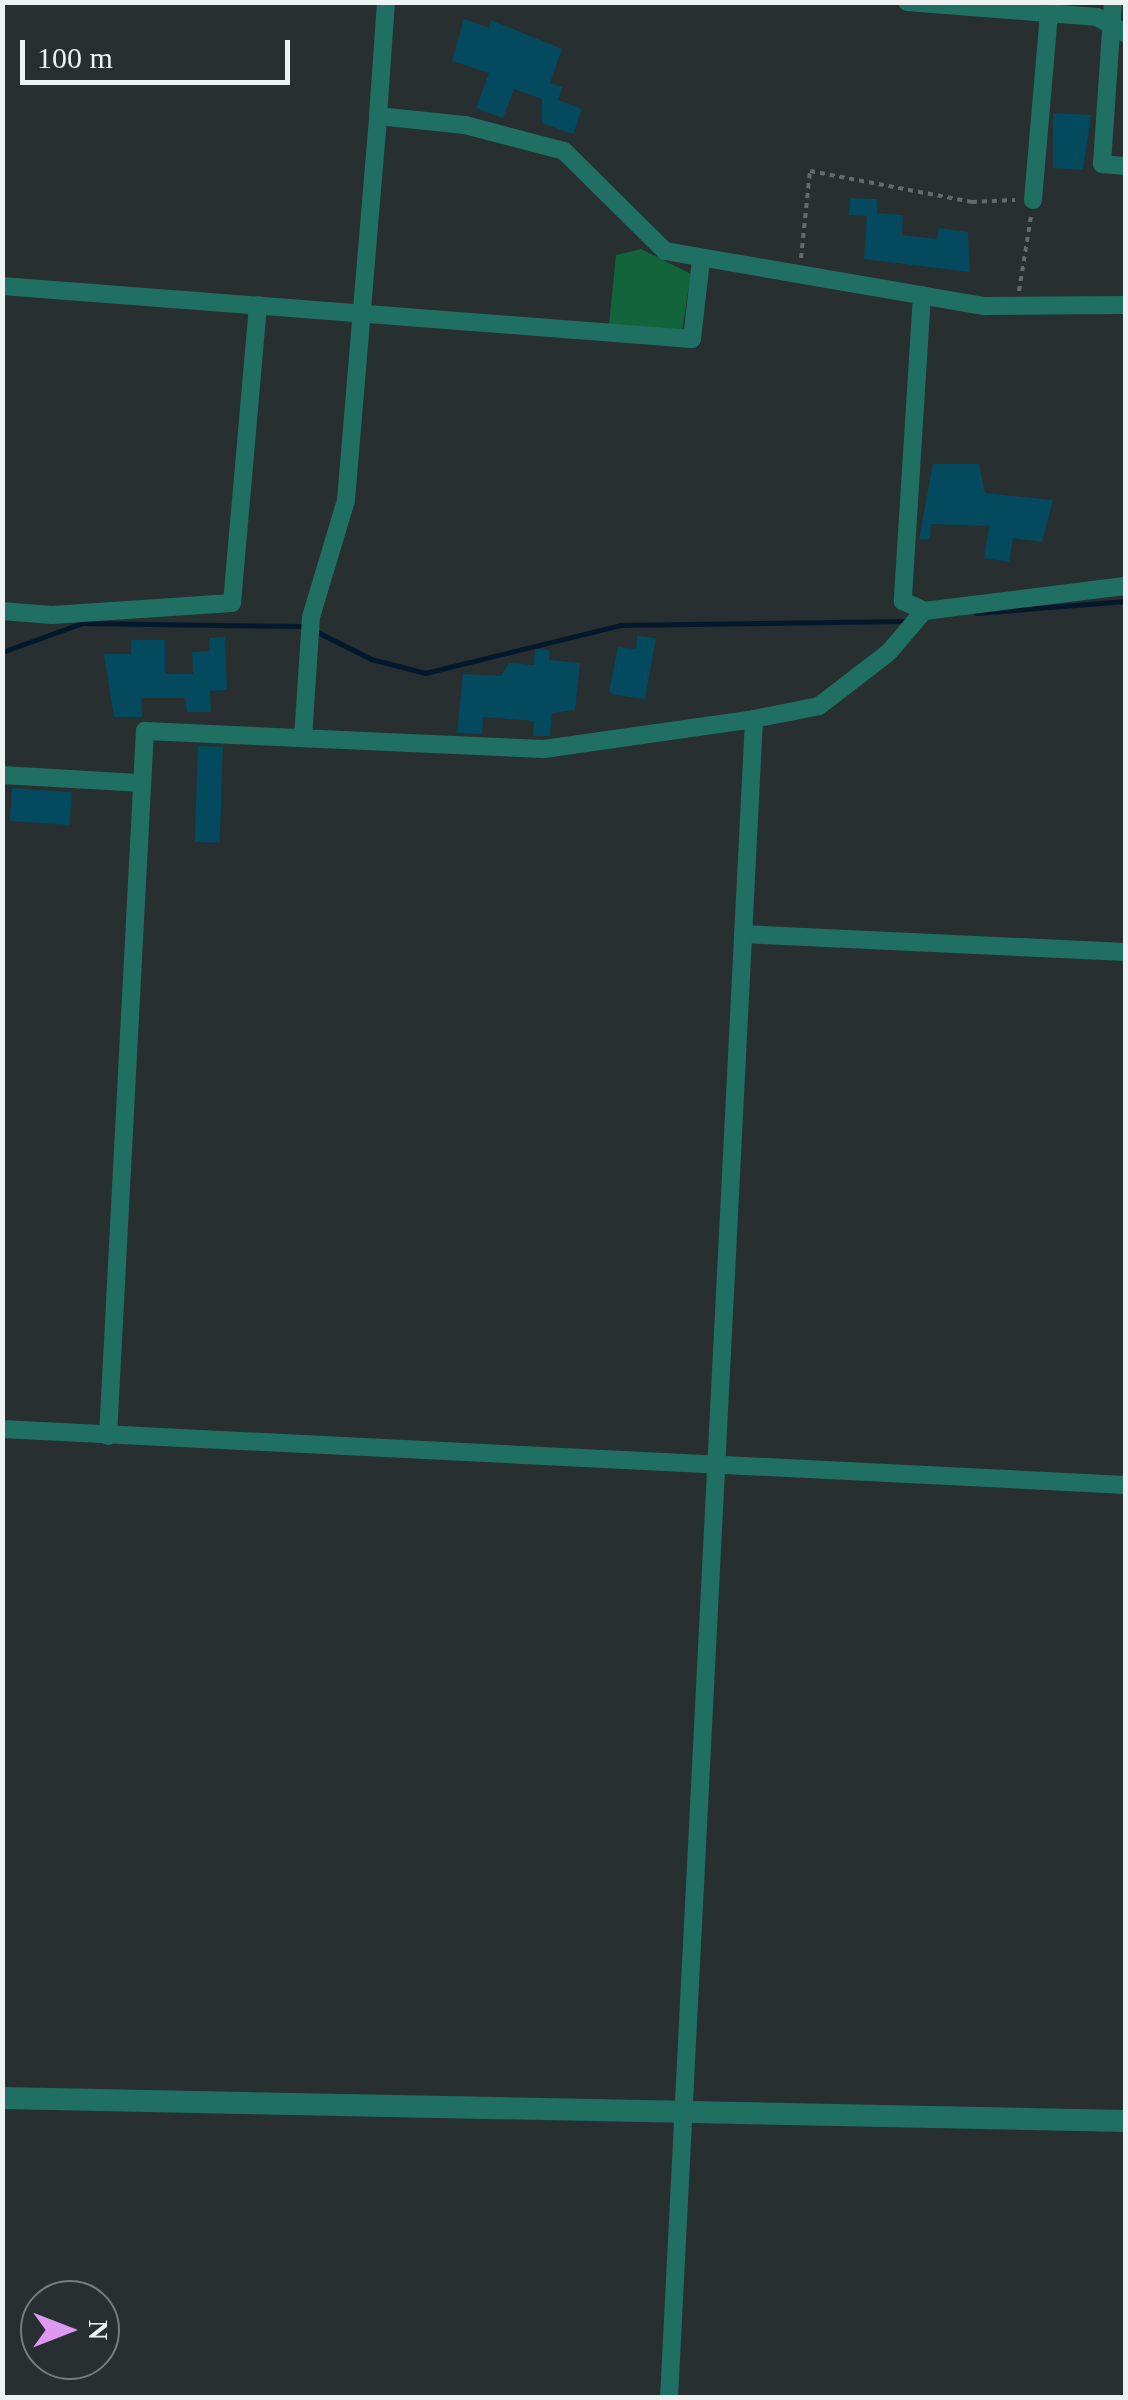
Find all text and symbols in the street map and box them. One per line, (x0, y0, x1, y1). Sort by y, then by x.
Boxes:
scale bar (25, 20, 295, 82)
text: 100 m (37, 41, 113, 74)
north arrow (20, 2280, 120, 2380)
text: N (83, 2320, 114, 2340)

